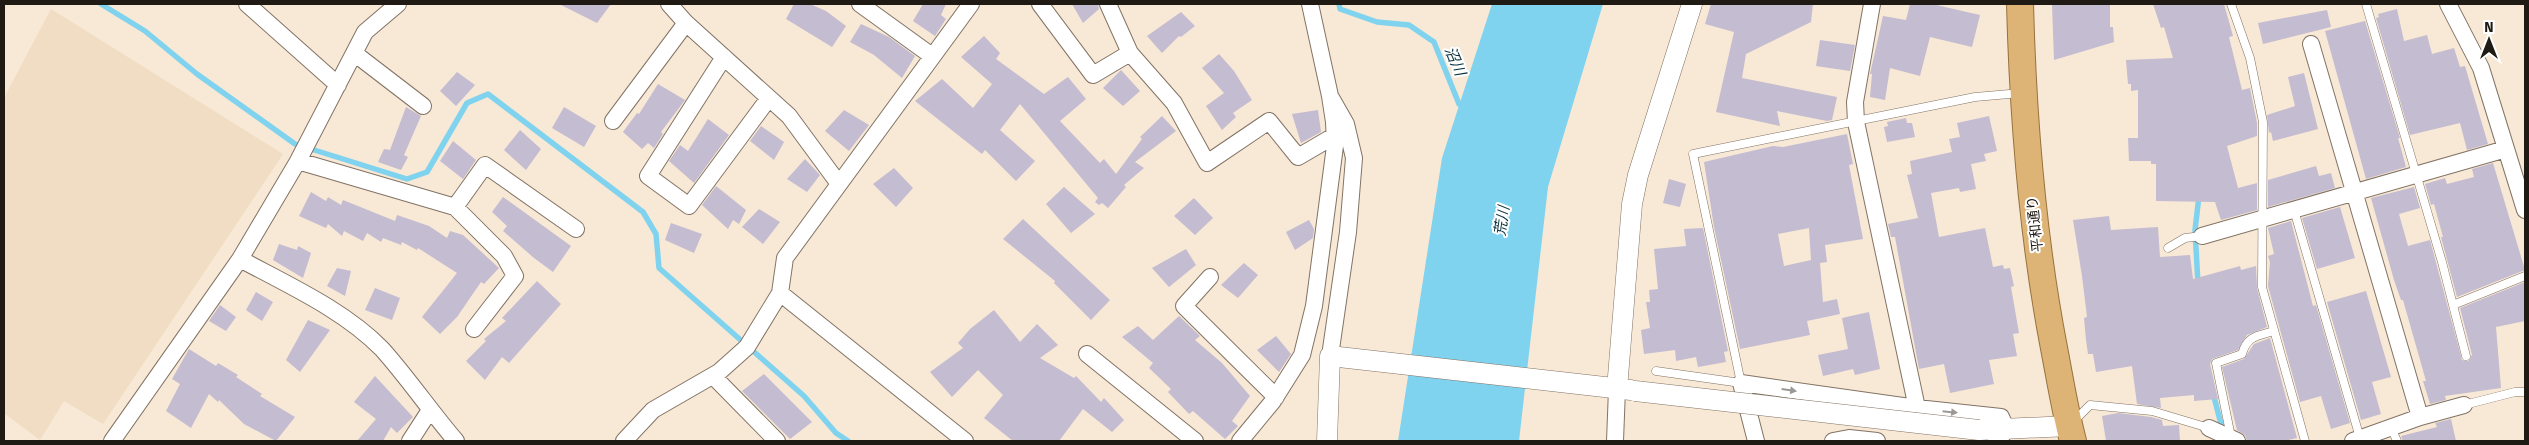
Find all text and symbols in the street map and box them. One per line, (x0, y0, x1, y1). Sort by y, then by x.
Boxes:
north arrow (2464, 15, 2514, 65)
text: N (2484, 19, 2494, 36)
water label: 沼川 (1441, 44, 1470, 80)
street label: 平和通り (2024, 195, 2046, 253)
water label: 荒川 (1491, 203, 1513, 237)
one-way arrow (1782, 386, 1798, 394)
one-way arrow (1943, 408, 1959, 416)

